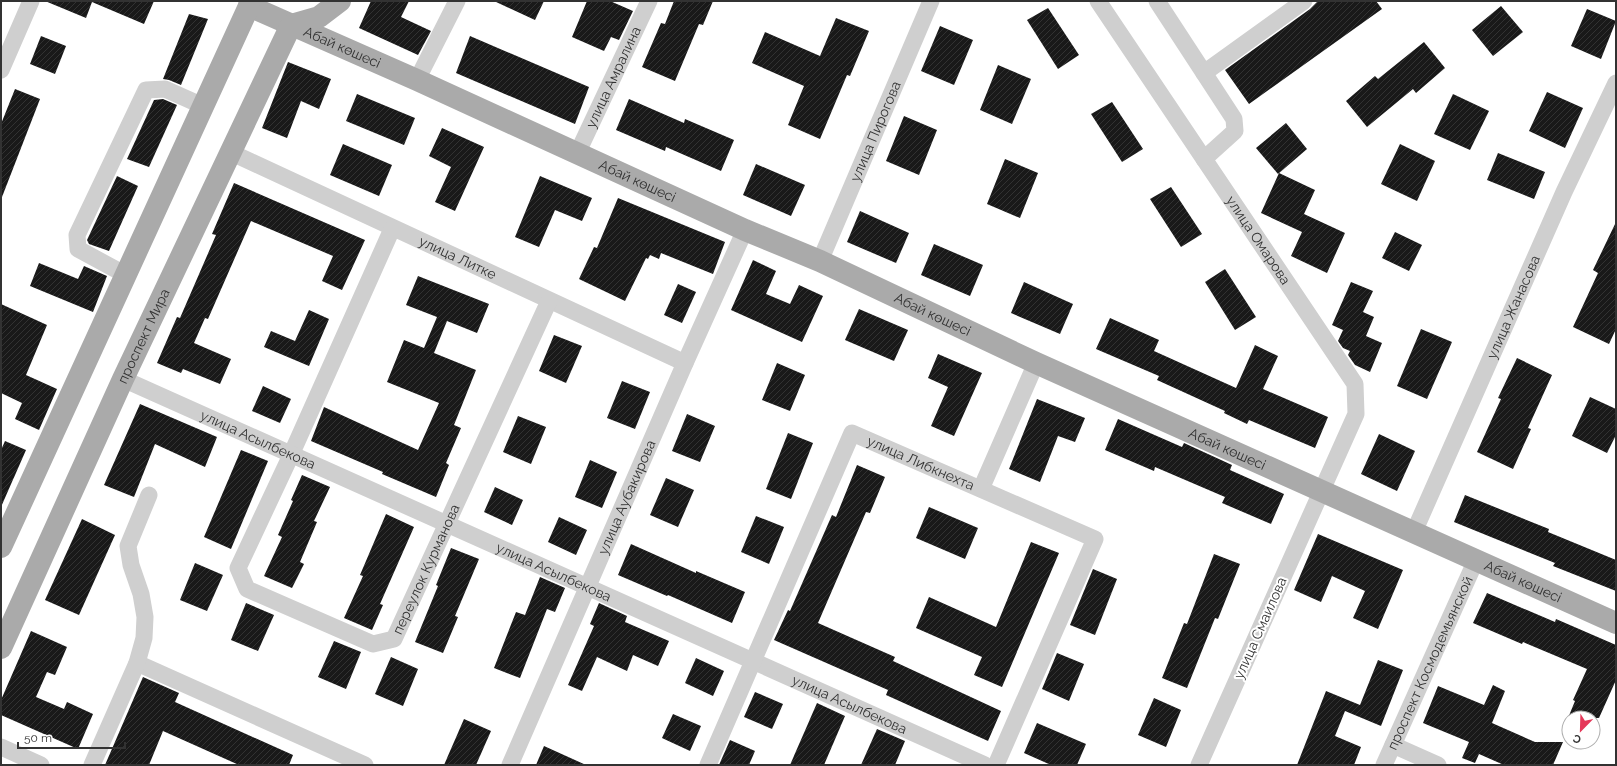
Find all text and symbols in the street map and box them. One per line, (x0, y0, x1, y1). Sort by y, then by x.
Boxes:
street label: Абай көшесі (301, 23, 383, 71)
street label: улица Амралина (582, 24, 644, 130)
street label: улица Пирогова (847, 79, 904, 184)
street label: Абай көшесі (597, 156, 678, 205)
street label: улица Омарова (1223, 193, 1294, 287)
street label: улица Литке (416, 233, 499, 282)
street label: улица Жанасова (1483, 253, 1543, 361)
street label: проспект Мира (114, 286, 173, 386)
street label: Абай көшесі (892, 289, 973, 339)
street label: улица Асылбекова (198, 407, 318, 472)
street label: Абай көшесі (1186, 425, 1268, 473)
street label: улица Либкнехта (865, 433, 977, 493)
street label: улица Аубакирова (595, 438, 658, 557)
street label: переулок Курманова (389, 502, 463, 637)
street label: улица Асылбекова (494, 539, 614, 605)
street label: Абай көшесі (1482, 557, 1564, 606)
street label: проспект Космодемьянской (1384, 573, 1476, 752)
street label: улица Смаилова (1230, 575, 1290, 681)
street label: улица Асылбекова (789, 672, 909, 737)
north arrow (1561, 710, 1601, 750)
scale bar (18, 724, 125, 750)
text: 50 m (24, 731, 52, 745)
text: С (1571, 731, 1583, 746)

